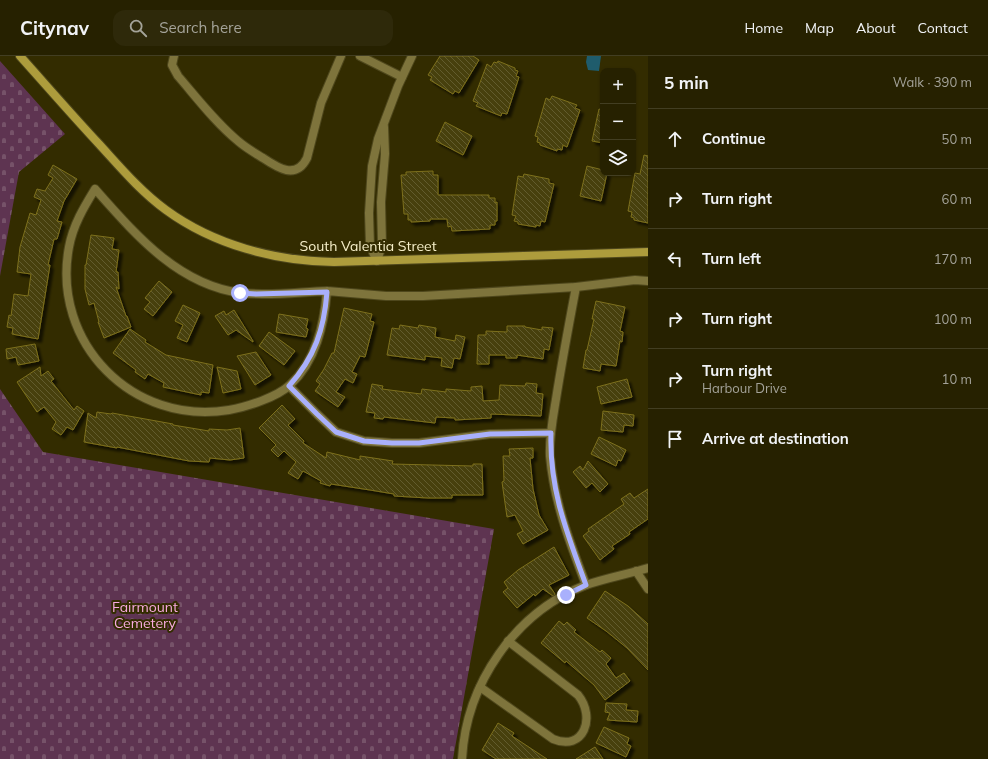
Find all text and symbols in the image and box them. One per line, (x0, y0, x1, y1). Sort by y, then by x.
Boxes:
search box (113, 10, 393, 46)
text: Citynav (20, 16, 89, 40)
icon: search (127, 17, 149, 39)
text: Search here (159, 18, 242, 37)
text: Home (744, 19, 783, 37)
text: Map (805, 19, 834, 37)
text: About (856, 19, 896, 37)
text: Contact (918, 19, 968, 37)
map controls (600, 68, 636, 176)
button: + (600, 68, 636, 104)
text: 5 min (664, 72, 709, 93)
text: Walk · 390 m (893, 74, 972, 90)
button: − (600, 104, 636, 140)
icon: ahead (664, 128, 686, 150)
text: Continue (702, 129, 765, 148)
text: 50 m (942, 131, 972, 147)
button: layers (600, 140, 636, 176)
icon: right (664, 188, 686, 210)
text: Turn right (702, 189, 772, 208)
text: 60 m (942, 191, 972, 207)
street label: South Valentia Street (299, 237, 437, 255)
icon: left (664, 248, 686, 270)
text: Turn left (702, 249, 761, 268)
text: 170 m (934, 251, 972, 267)
route start (231, 284, 249, 302)
icon: right (664, 308, 686, 330)
text: Turn right (702, 309, 772, 328)
text: 100 m (934, 311, 972, 327)
text: Turn right (702, 361, 772, 380)
icon: right (664, 368, 686, 390)
text: 10 m (942, 371, 972, 387)
text: Harbour Drive (702, 380, 787, 396)
icon: arrive (664, 428, 686, 450)
text: Arrive at destination (702, 429, 849, 448)
route end (557, 586, 575, 604)
park label: Fairmount Cemetery (112, 598, 178, 632)

